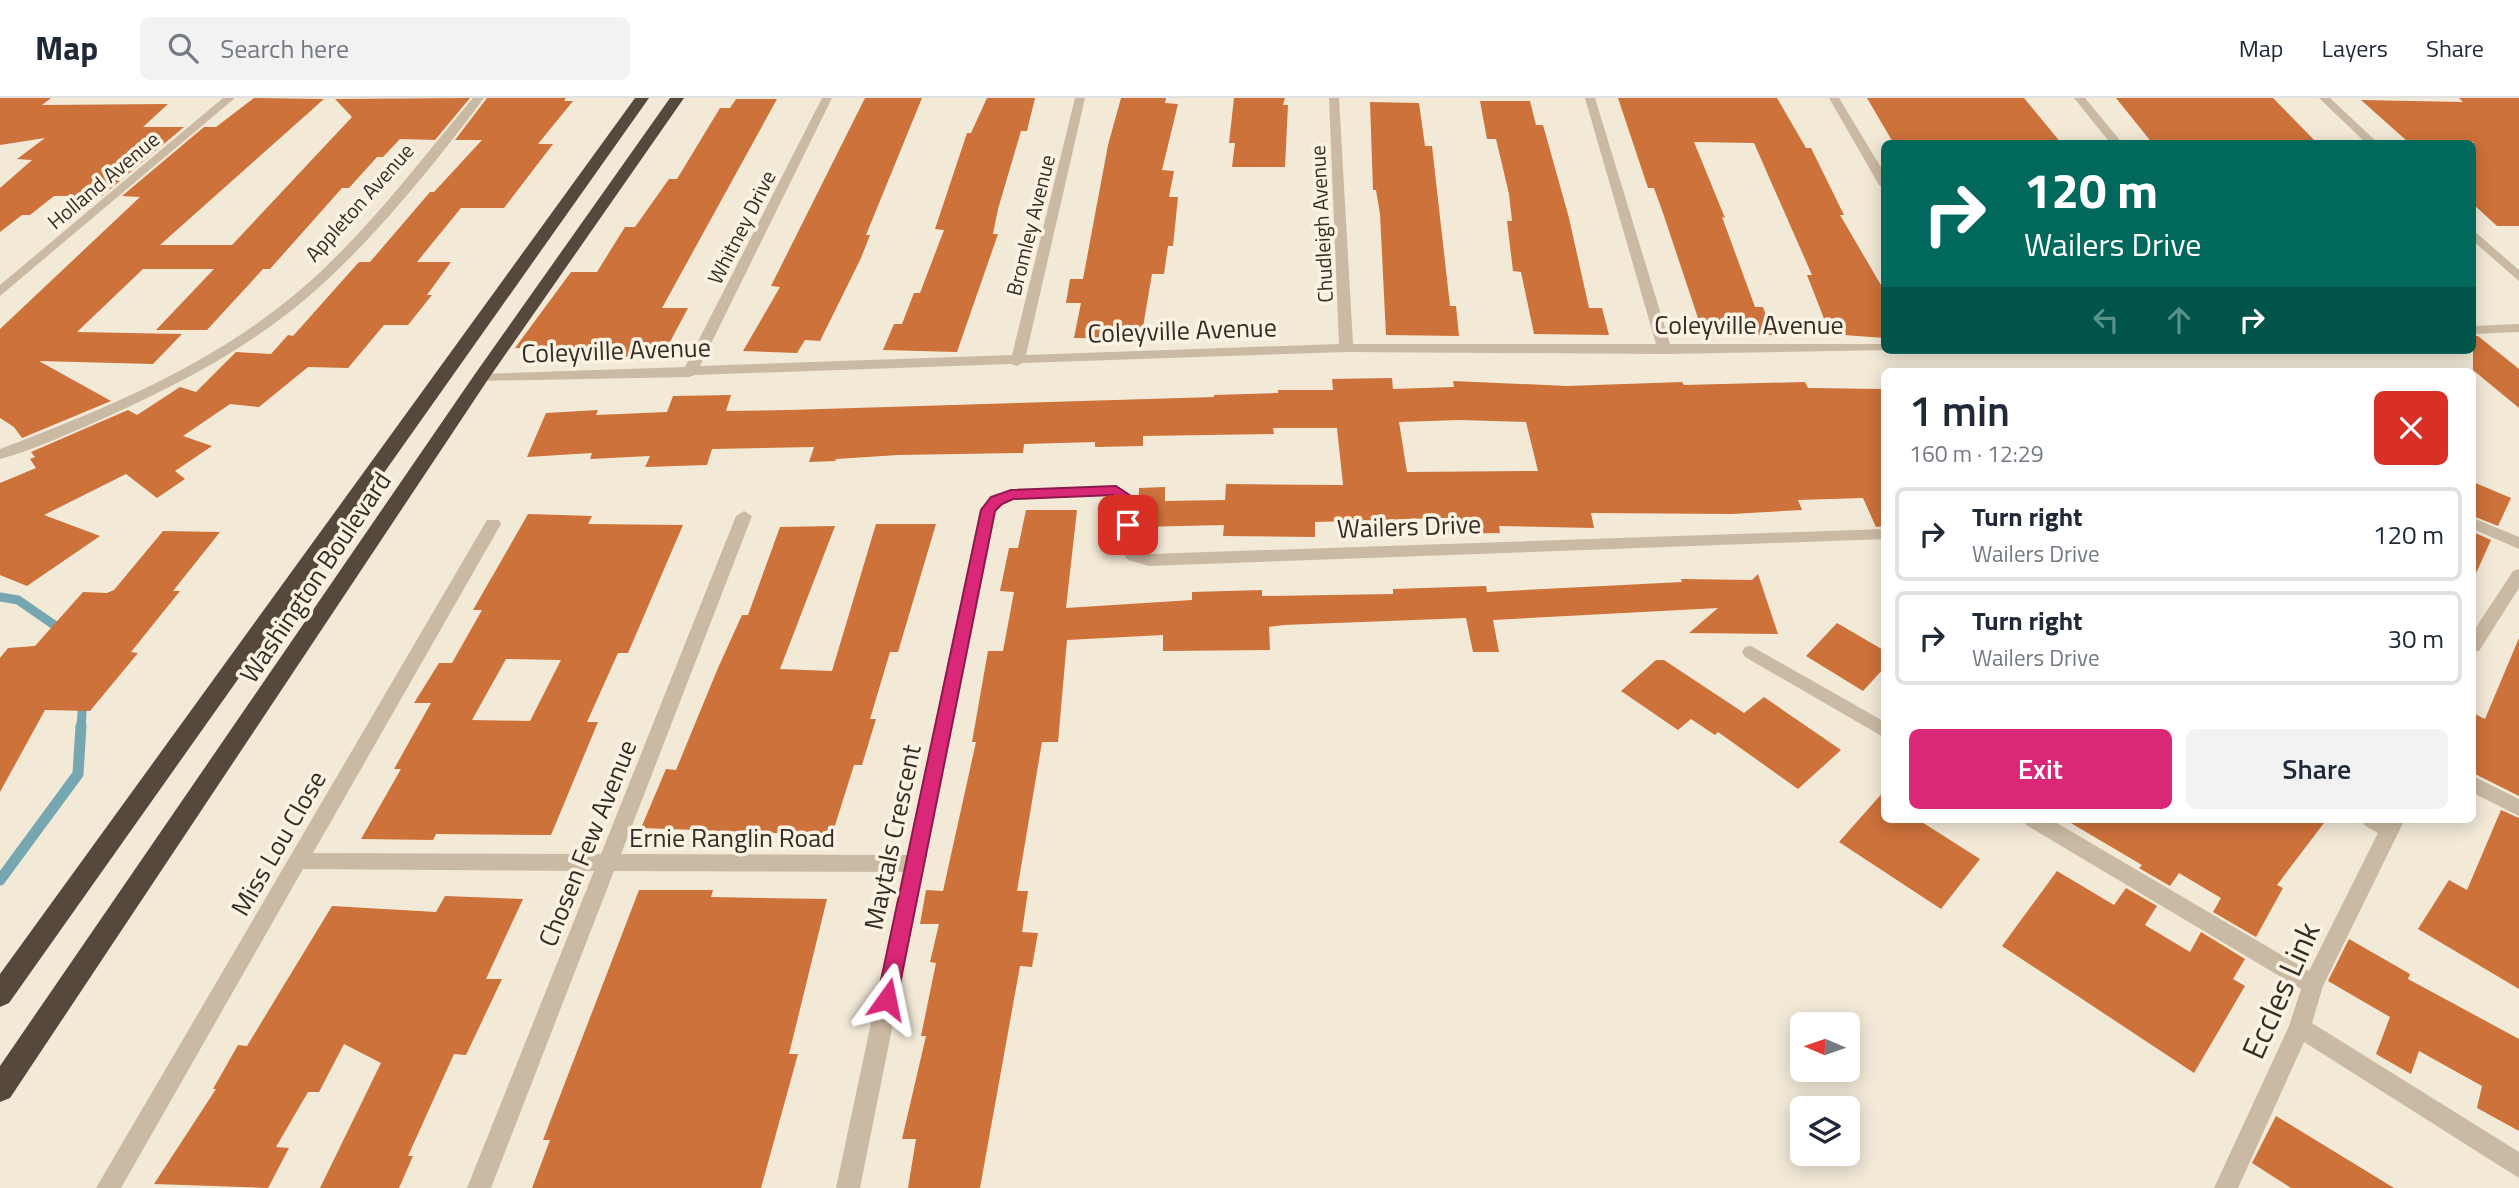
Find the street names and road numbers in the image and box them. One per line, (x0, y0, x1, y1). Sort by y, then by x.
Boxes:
street label: Holland Avenue (40, 123, 166, 237)
street label: Appleton Avenue (297, 136, 421, 268)
street label: Chudleigh Avenue (1301, 145, 1341, 303)
street label: Bromley Avenue (997, 151, 1063, 299)
street label: Whitney Drive (699, 164, 783, 290)
street label: Coleyville Avenue (1654, 305, 1844, 344)
street label: Coleyville Avenue (1087, 307, 1277, 353)
street label: Coleyville Avenue (521, 327, 711, 373)
street label: Washington Boulevard (230, 464, 400, 690)
street label: Wailers Drive (1336, 504, 1482, 548)
street label: Chosen Few Avenue (528, 734, 646, 952)
street label: Maytals Crescent (853, 741, 931, 933)
street label: Miss Lou Close (221, 763, 335, 923)
street label: Ernie Ranglin Road (629, 818, 835, 857)
street label: Eccles Link (2228, 914, 2332, 1066)

